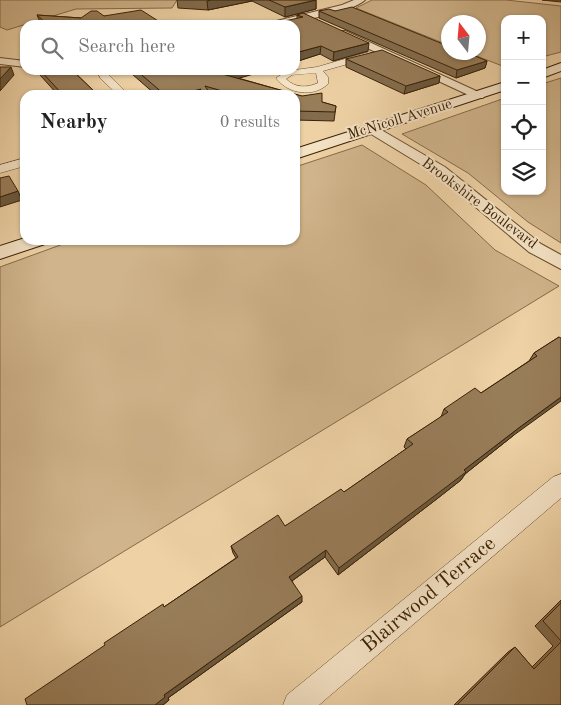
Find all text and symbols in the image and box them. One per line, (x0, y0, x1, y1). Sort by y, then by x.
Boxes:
north arrow (441, 15, 486, 60)
map controls (501, 15, 546, 195)
button: + (501, 15, 546, 60)
search box (20, 20, 300, 75)
icon: search (38, 34, 66, 62)
text: Search here (78, 38, 175, 57)
button: − (501, 60, 546, 105)
street label: McNicoll Avenue (346, 97, 454, 143)
button: locate (501, 105, 546, 150)
text: Nearby (40, 112, 108, 133)
text: 0 results (220, 115, 280, 131)
button: layers (501, 150, 546, 195)
street label: Brookshire Boulevard (418, 156, 540, 252)
street label: Blairwood Terrace (358, 533, 500, 657)

